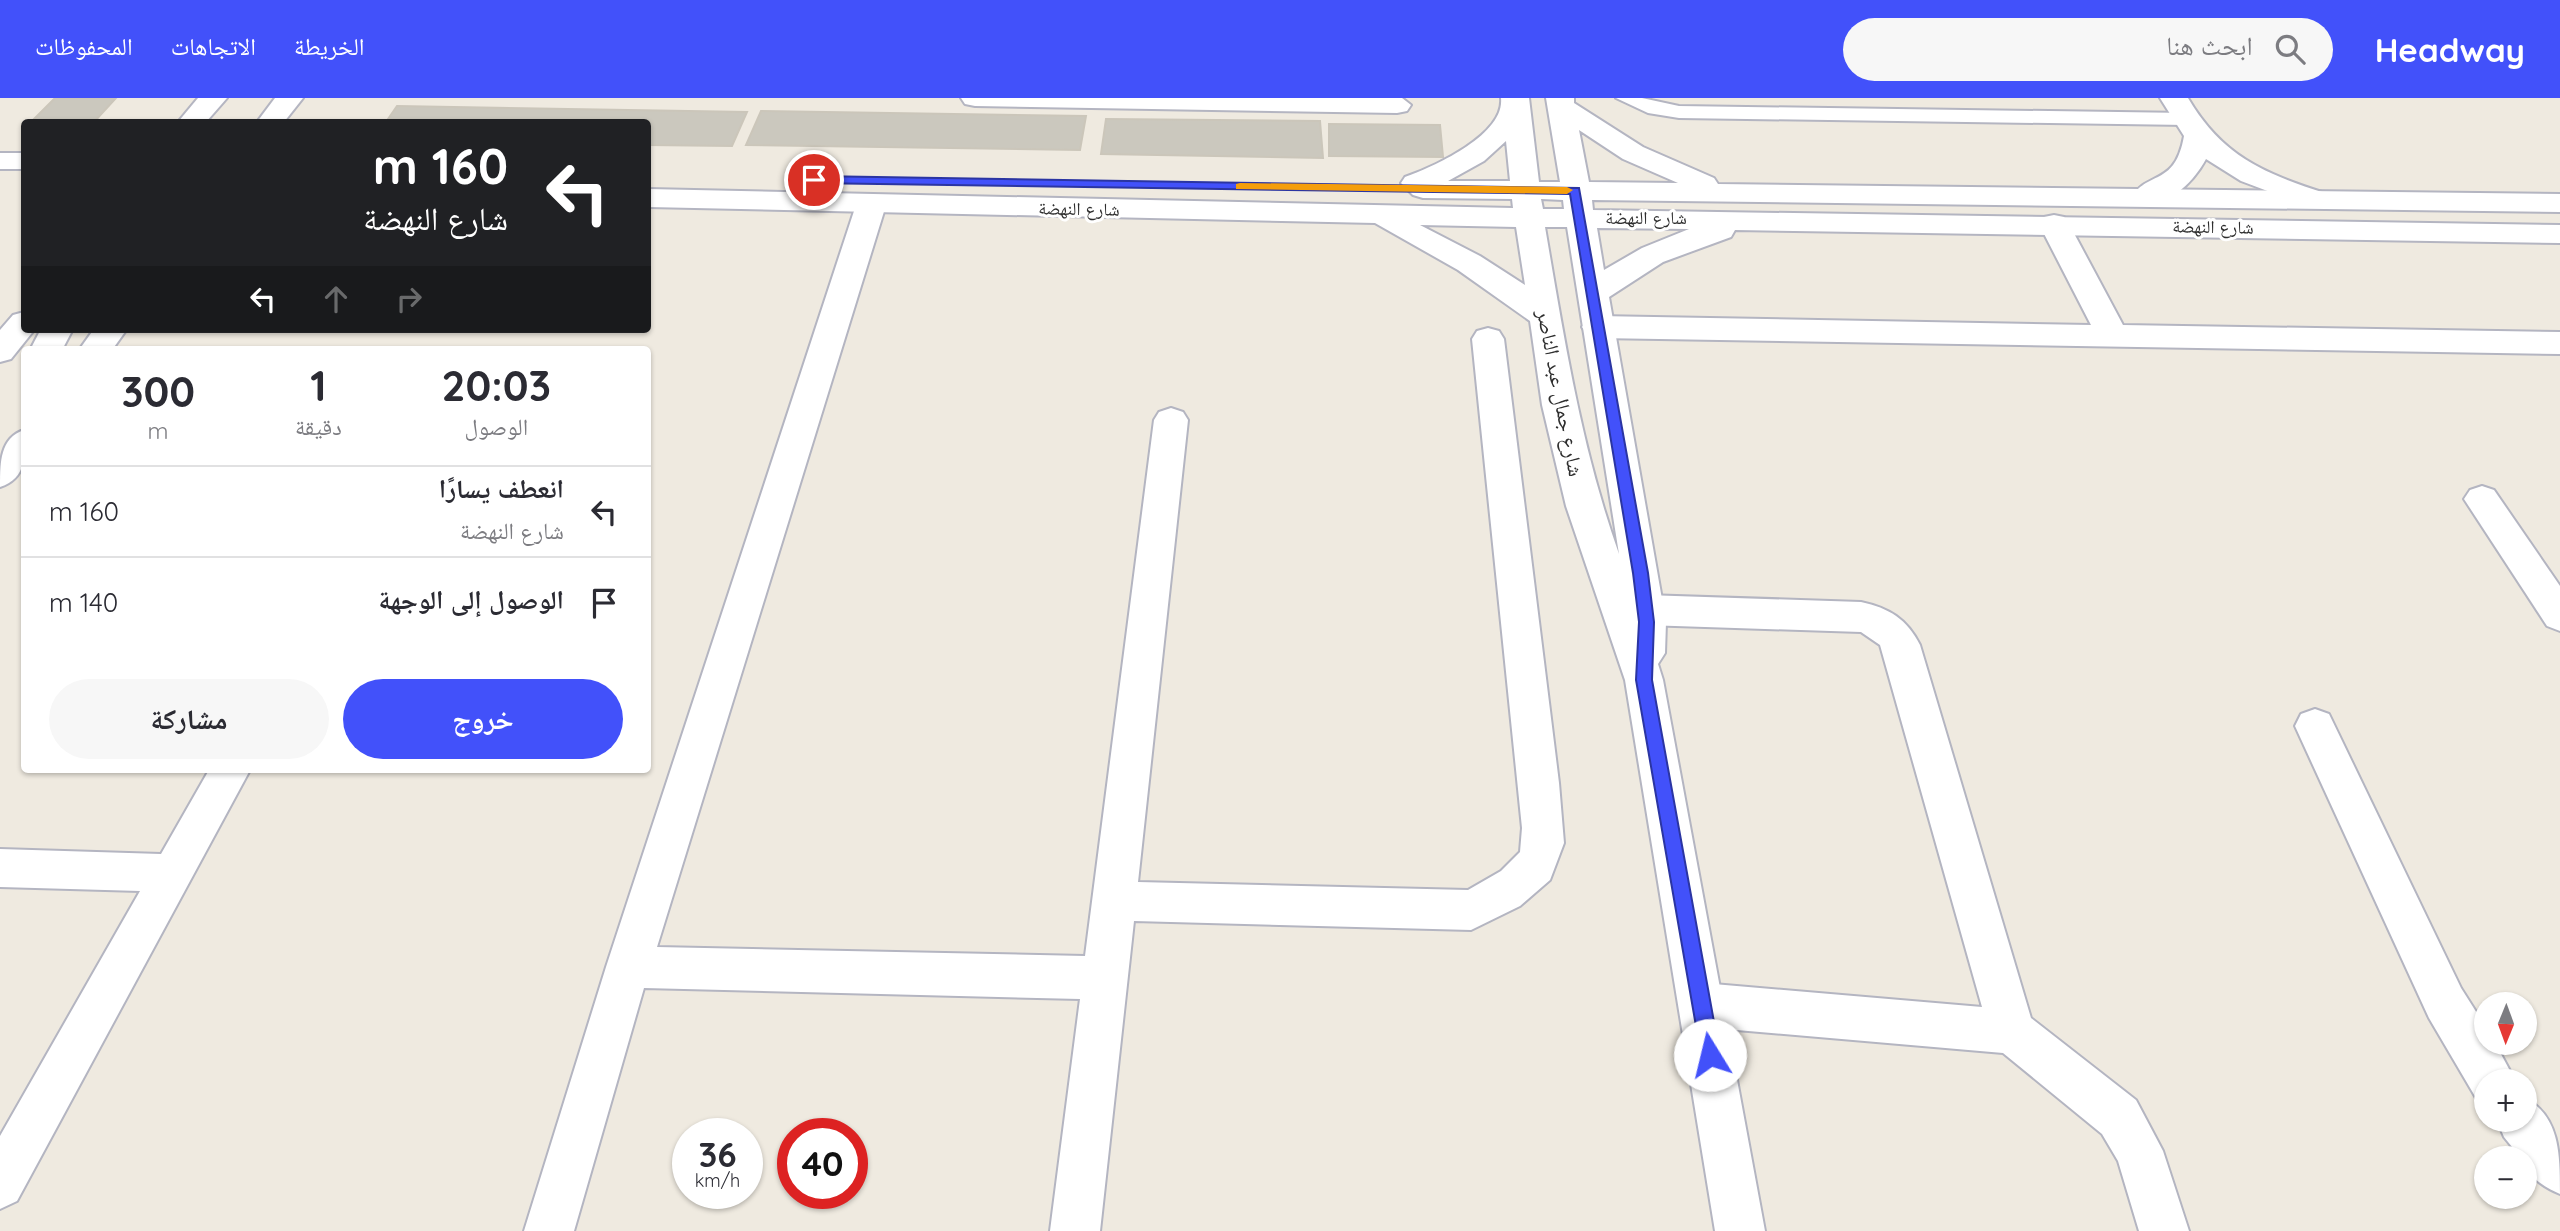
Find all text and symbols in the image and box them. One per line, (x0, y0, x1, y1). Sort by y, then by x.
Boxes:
search box (1843, 18, 2333, 81)
text: ابحث هنا (2166, 29, 2253, 62)
text: Headway (2375, 29, 2525, 70)
icon: search (2271, 30, 2309, 68)
text: المحفوظات (35, 31, 133, 61)
text: الاتجاهات (171, 31, 256, 61)
text: الخريطة (294, 31, 365, 61)
text: 160 m (373, 135, 508, 196)
icon: left (532, 147, 623, 238)
pin (784, 150, 844, 210)
icon: arrive (795, 161, 833, 199)
street label: شارع النهضة (1038, 196, 1120, 221)
text: شارع النهضة (363, 198, 508, 238)
street label: شارع النهضة (1605, 206, 1687, 229)
street label: شارع النهضة (2172, 214, 2254, 239)
icon: left (244, 280, 282, 318)
icon: ahead (317, 280, 355, 318)
icon: right (390, 280, 428, 318)
street label: شارع جمال عبد الناصر (1531, 306, 1590, 479)
text: 1 (310, 359, 327, 412)
text: 20:03 (442, 359, 551, 412)
text: 300 (121, 365, 195, 418)
text: دقيقة (295, 412, 342, 441)
text: الوصول (465, 412, 528, 441)
text: m (148, 416, 168, 445)
text: انعطف يسارًا (439, 472, 564, 505)
icon: left (585, 493, 623, 531)
text: 160 m (49, 495, 119, 528)
text: شارع النهضة (460, 516, 564, 545)
text: الوصول إلى الوجهة (378, 583, 564, 616)
icon: arrive (585, 584, 623, 622)
text: 140 m (49, 586, 118, 619)
button: مشاركة (49, 679, 329, 759)
button: خروج (343, 679, 623, 759)
north arrow (2474, 992, 2538, 1055)
map controls (2474, 992, 2537, 1209)
position arrow (1673, 1018, 1747, 1092)
button: + (2474, 1069, 2537, 1132)
speed limit sign: 40 (777, 1118, 868, 1209)
text: 36 (698, 1132, 737, 1176)
button: − (2474, 1146, 2537, 1209)
text: km/h (695, 1169, 740, 1192)

